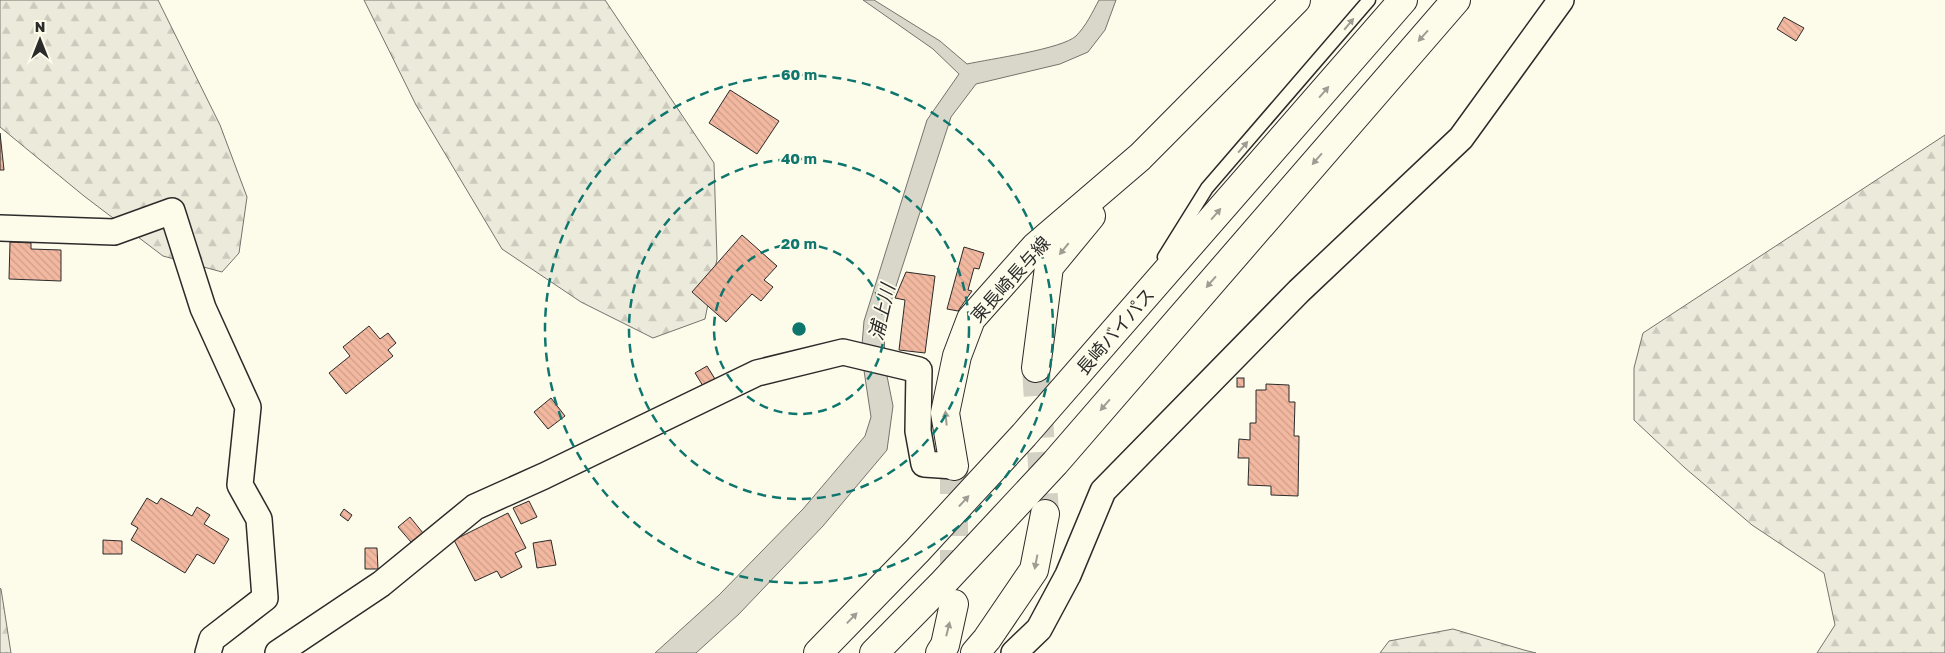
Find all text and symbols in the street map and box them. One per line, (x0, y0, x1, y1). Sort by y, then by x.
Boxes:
north arrow (15, 15, 65, 65)
one-way arrow (1343, 17, 1354, 30)
text: N (35, 18, 45, 35)
one-way arrow (1417, 30, 1429, 42)
text: 60 m (781, 65, 817, 83)
one-way arrow (1318, 86, 1329, 99)
one-way arrow (1237, 141, 1248, 153)
text: 40 m (781, 149, 817, 167)
one-way arrow (1311, 152, 1322, 165)
one-way arrow (1211, 208, 1222, 221)
street label: 東長崎長与線 (966, 232, 1054, 326)
text: 20 m (781, 234, 817, 252)
one-way arrow (1059, 242, 1070, 255)
one-way arrow (1205, 275, 1216, 288)
water label: 浦上川 (863, 280, 899, 342)
street label: 長崎バイパス (1071, 283, 1159, 379)
centre of rings (790, 320, 808, 338)
one-way arrow (1099, 399, 1110, 412)
one-way arrow (942, 410, 950, 426)
one-way arrow (958, 495, 970, 507)
one-way arrow (1031, 554, 1039, 570)
one-way arrow (845, 612, 857, 624)
one-way arrow (944, 622, 952, 637)

